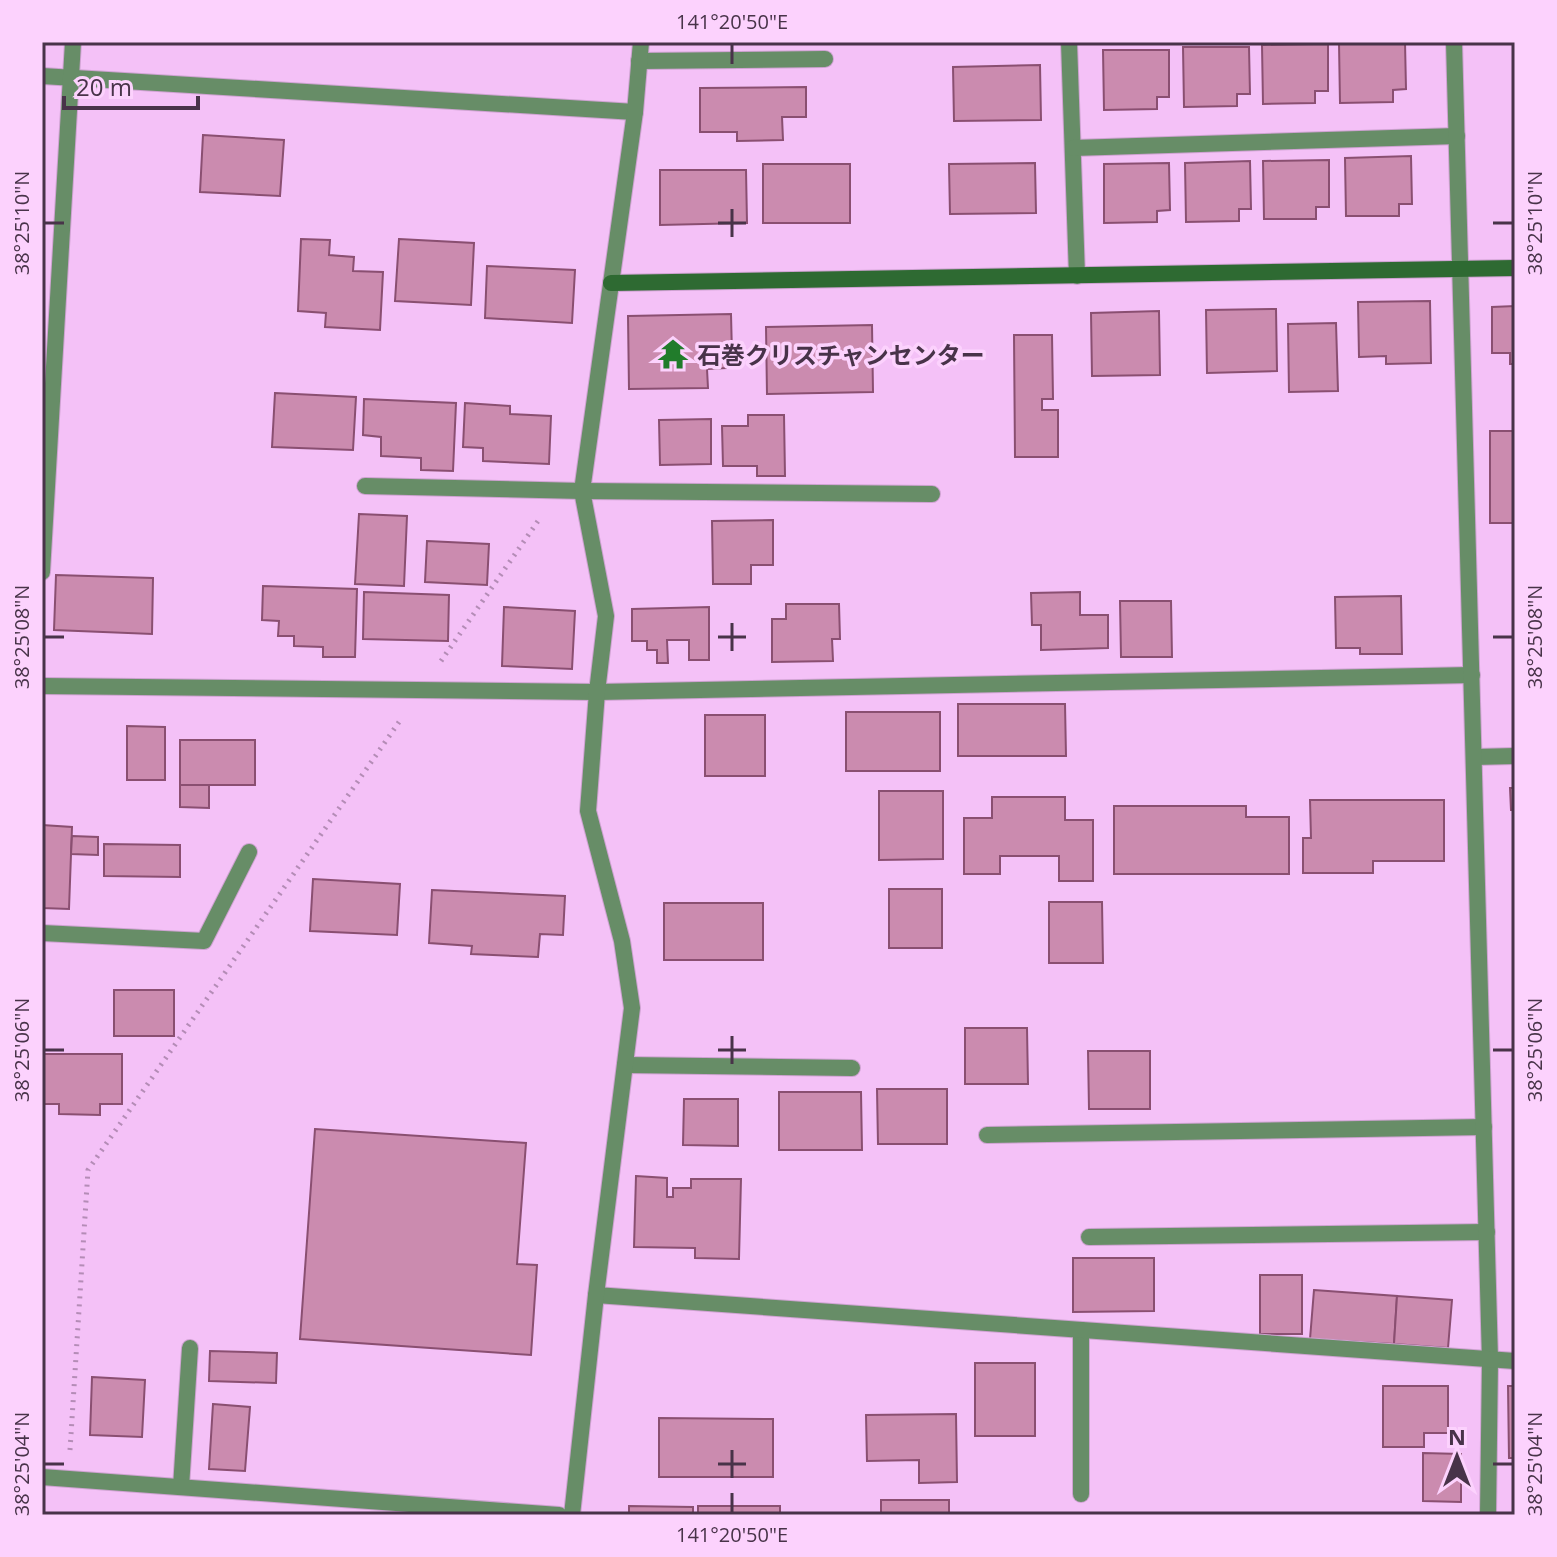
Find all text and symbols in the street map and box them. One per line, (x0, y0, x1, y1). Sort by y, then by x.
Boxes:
text: 141°20'50"E (676, 8, 788, 35)
scale bar (64, 60, 198, 110)
text: 20 m (76, 70, 132, 103)
text: 38°25'10"N (8, 171, 35, 275)
text: 38°25'10"N (1521, 171, 1548, 275)
temple icon: 石巻クリスチャンセンター (656, 337, 690, 371)
place label: 石巻クリスチャンセンター (697, 338, 985, 371)
text: 38°25'08"N (8, 585, 35, 689)
text: 38°25'08"N (1521, 585, 1548, 689)
text: 38°25'06"N (8, 998, 35, 1102)
text: 38°25'06"N (1521, 998, 1548, 1102)
text: 38°25'04"N (8, 1412, 35, 1516)
text: 38°25'04"N (1521, 1412, 1548, 1516)
north arrow (1417, 1417, 1497, 1497)
text: N (1448, 1421, 1466, 1451)
text: 141°20'50"E (676, 1521, 788, 1548)

